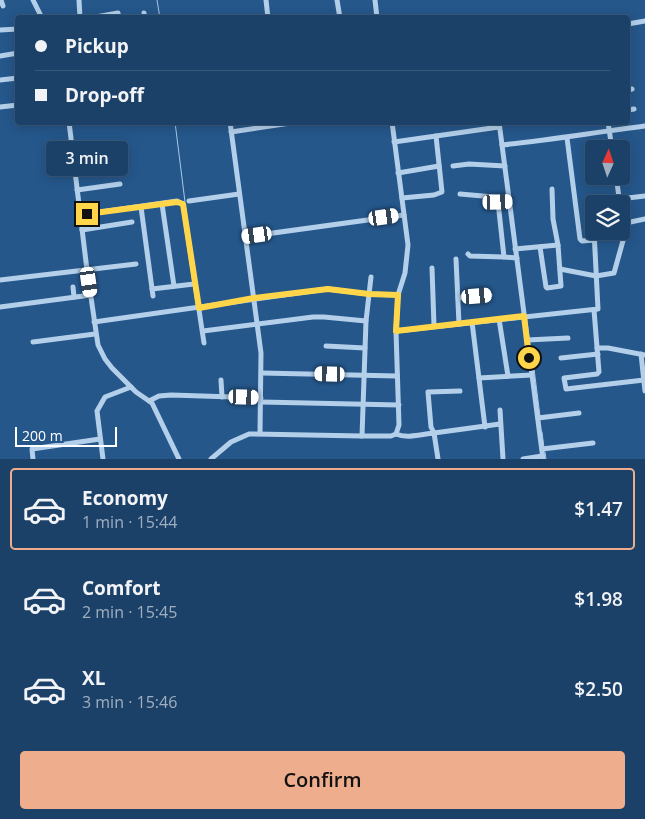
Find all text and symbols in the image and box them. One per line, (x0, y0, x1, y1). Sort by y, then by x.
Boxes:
text: Pickup (65, 33, 129, 59)
text: Drop-off (65, 82, 144, 108)
north arrow (585, 140, 630, 185)
map controls (585, 140, 630, 240)
callout: 3 min (46, 142, 128, 176)
text: 3 min (65, 147, 109, 169)
car (482, 194, 513, 210)
button: layers (585, 195, 630, 240)
route end (76, 203, 98, 225)
car (368, 207, 399, 227)
car (241, 225, 272, 245)
car (79, 266, 98, 298)
car (461, 287, 492, 305)
route start (518, 347, 540, 369)
car (314, 366, 345, 382)
car (228, 389, 259, 405)
scale bar (15, 424, 118, 447)
text: 200 m (22, 426, 63, 445)
text: Economy (82, 485, 168, 511)
icon: car (22, 487, 67, 532)
text: $1.47 (574, 496, 623, 522)
text: 1 min · 15:44 (82, 511, 177, 533)
text: Comfort (82, 575, 161, 601)
icon: car (22, 577, 67, 622)
text: $1.98 (574, 586, 623, 612)
text: 2 min · 15:45 (82, 601, 177, 623)
text: XL (82, 665, 105, 691)
icon: car (22, 667, 67, 712)
text: $2.50 (574, 676, 623, 702)
text: 3 min · 15:46 (82, 691, 177, 713)
button: Confirm (20, 751, 625, 809)

